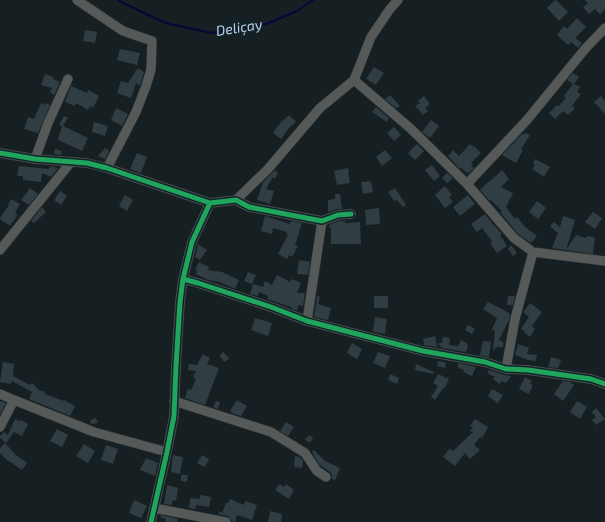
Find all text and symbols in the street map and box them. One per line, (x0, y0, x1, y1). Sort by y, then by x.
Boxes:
water label: Deliçay (215, 15, 264, 40)

